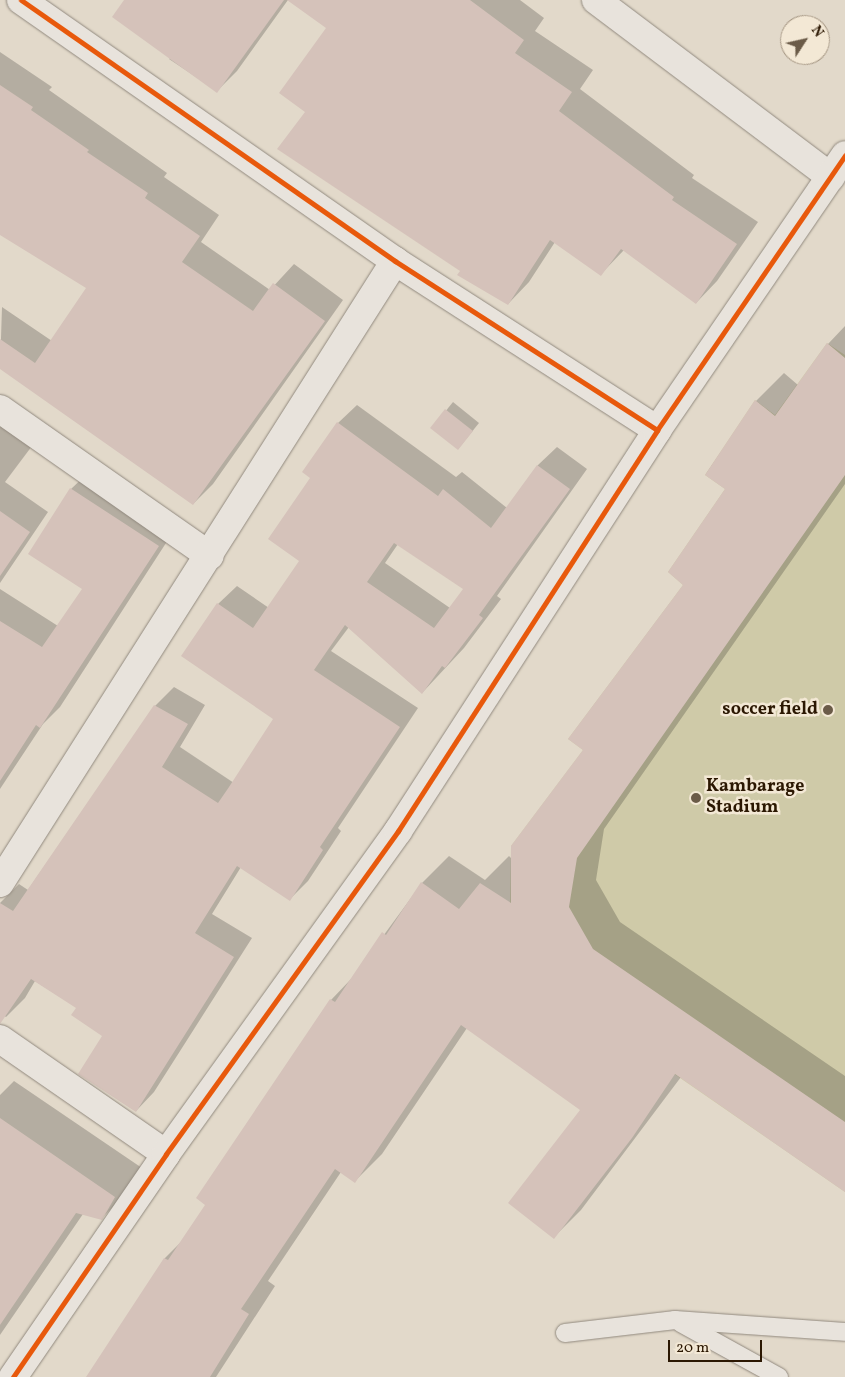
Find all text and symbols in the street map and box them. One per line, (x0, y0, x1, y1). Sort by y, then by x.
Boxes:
north arrow (780, 15, 830, 65)
text: N (806, 22, 828, 41)
place label: soccer field (722, 699, 818, 721)
marker: soccer field (822, 704, 834, 716)
place label: Kambarage Stadium (706, 777, 804, 820)
marker: Kambarage Stadium (690, 792, 702, 804)
scale bar (670, 1330, 764, 1362)
text: 20 m (676, 1338, 709, 1359)

